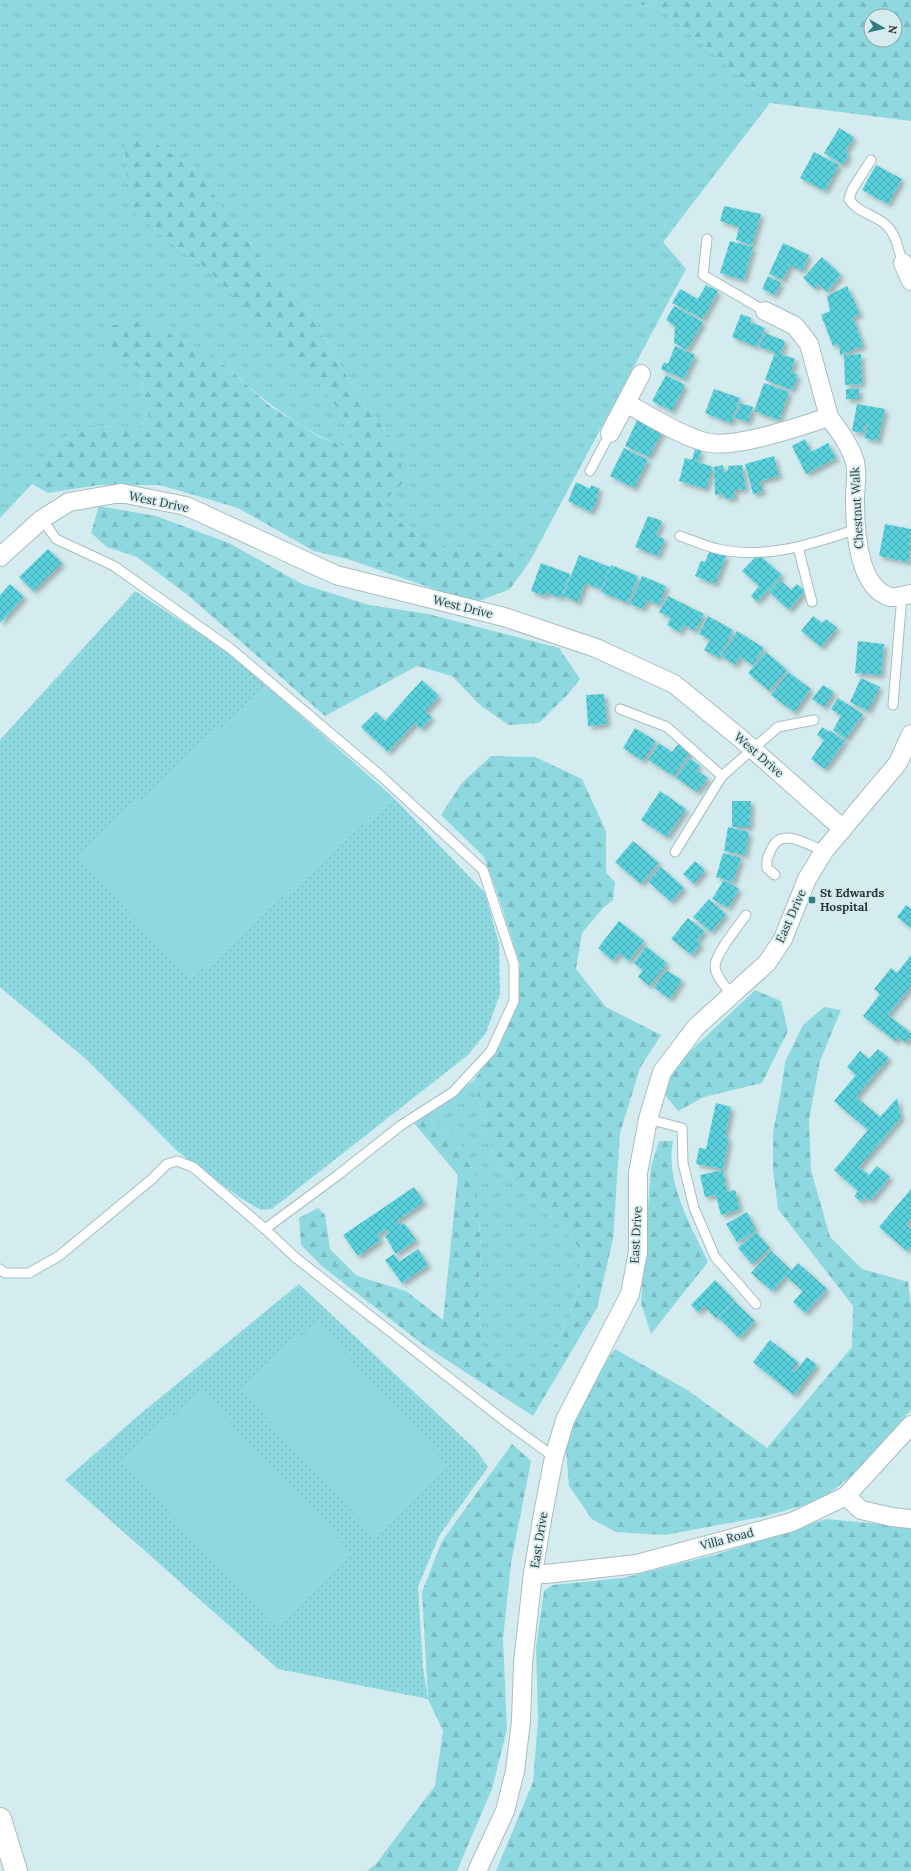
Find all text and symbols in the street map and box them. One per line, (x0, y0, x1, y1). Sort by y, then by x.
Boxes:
north arrow (863, 8, 903, 48)
text: N (885, 24, 900, 35)
street label: Chestnut Walk (847, 466, 866, 549)
street label: West Drive (128, 488, 191, 515)
street label: West Drive (432, 592, 495, 621)
street label: West Drive (731, 729, 788, 781)
place label: St Edwards Hospital (820, 885, 884, 914)
street label: East Drive (772, 886, 809, 945)
marker: St Edwards Hospital (807, 895, 817, 905)
street label: East Drive (627, 1206, 645, 1264)
street label: East Drive (527, 1510, 550, 1569)
street label: Villa Road (698, 1524, 755, 1553)

